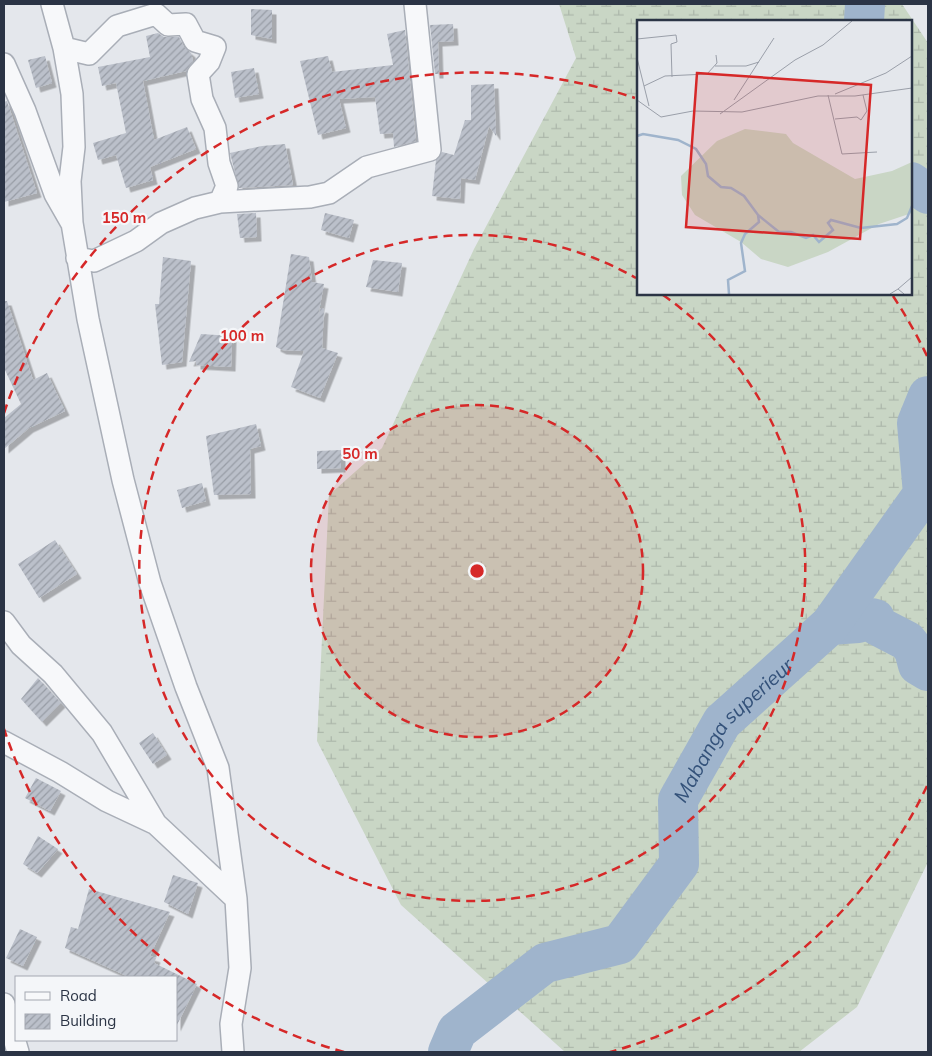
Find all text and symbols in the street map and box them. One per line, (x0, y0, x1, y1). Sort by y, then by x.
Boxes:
inset map (637, 20, 912, 295)
text: 150 m (102, 208, 146, 227)
text: 100 m (220, 326, 264, 345)
text: 50 m (342, 444, 378, 463)
centre of rings (468, 562, 486, 580)
water label: Mabanga superieur (667, 652, 798, 806)
legend (15, 976, 178, 1041)
text: Road (60, 986, 97, 1005)
text: Building (60, 1011, 116, 1030)

